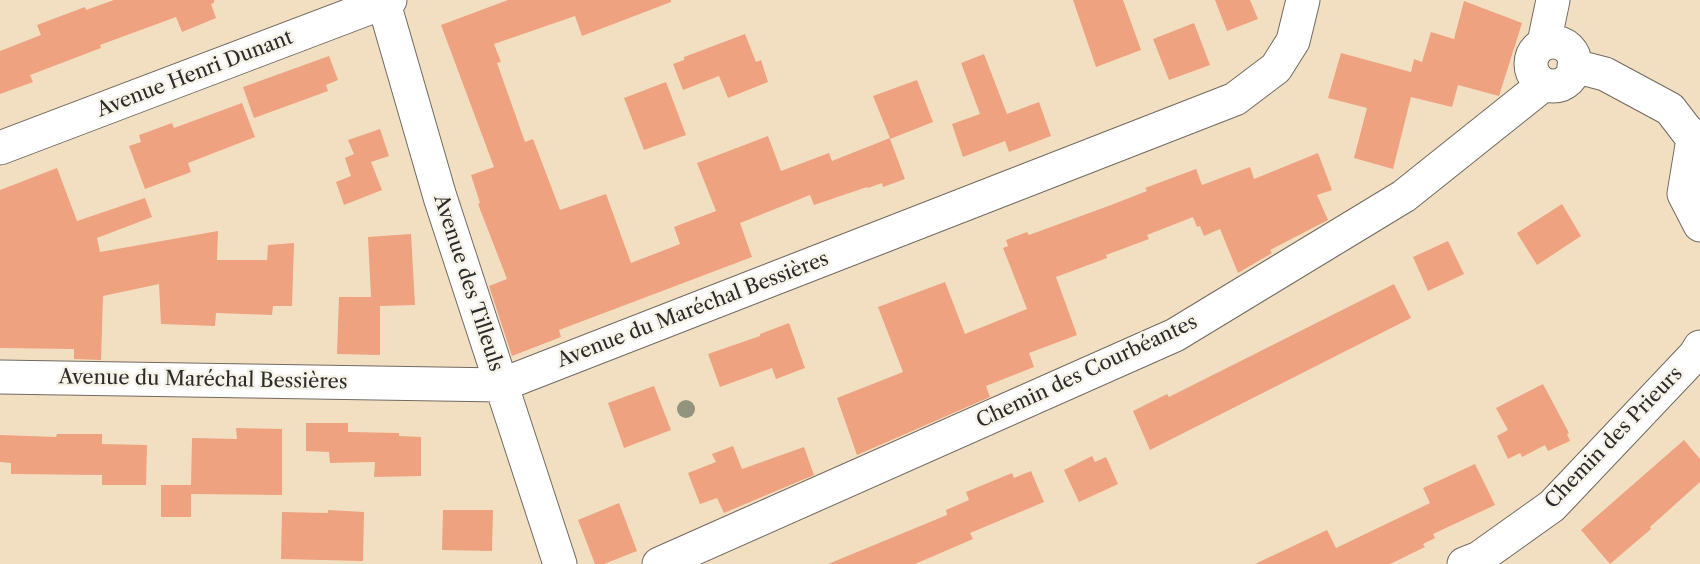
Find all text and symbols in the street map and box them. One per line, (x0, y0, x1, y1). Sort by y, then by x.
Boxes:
street label: Avenue Henri Dunant (94, 26, 296, 122)
street label: Avenue des Tilleuls (428, 191, 508, 375)
street label: Avenue du Maréchal Bessières (554, 247, 832, 373)
street label: Chemin des Courbéantes (973, 310, 1201, 434)
street label: Chemin des Prieurs (1540, 362, 1688, 514)
street label: Avenue du Maréchal Bessières (58, 365, 348, 395)

